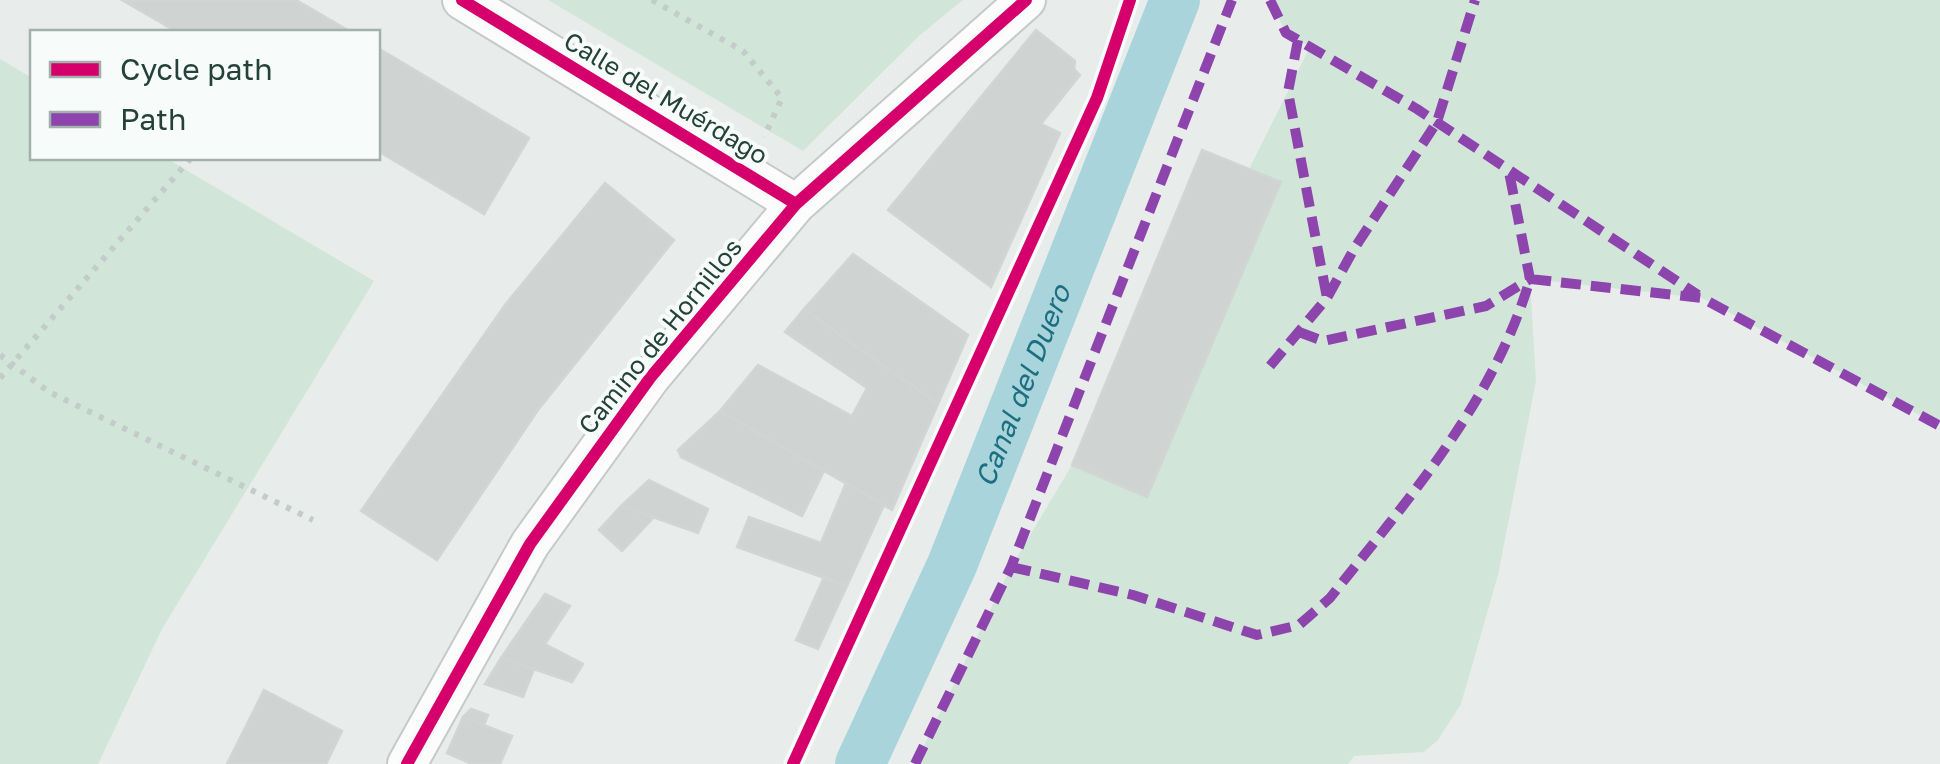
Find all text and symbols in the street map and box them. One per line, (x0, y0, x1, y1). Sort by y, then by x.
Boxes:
street label: Calle del Muérdago (559, 24, 774, 171)
legend (30, 30, 380, 160)
text: Cycle path (120, 51, 273, 87)
text: Path (120, 101, 186, 137)
street label: Camino de Hornillos (571, 232, 748, 440)
water label: Canal del Duero (968, 278, 1078, 491)

